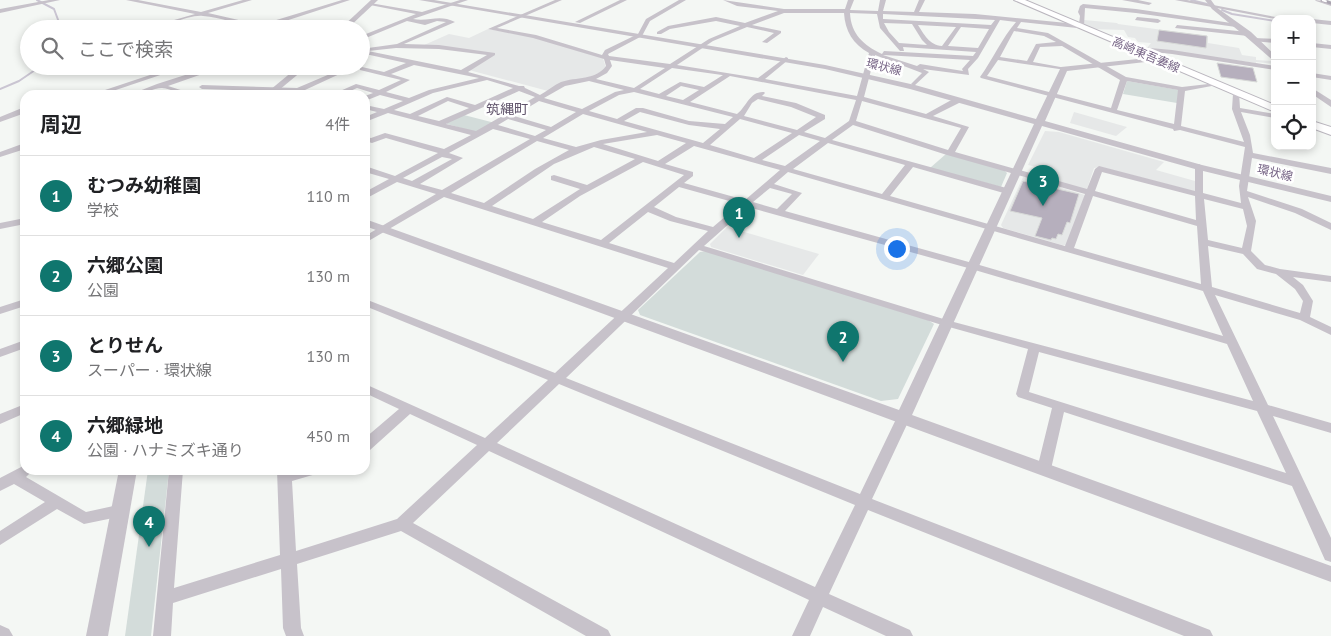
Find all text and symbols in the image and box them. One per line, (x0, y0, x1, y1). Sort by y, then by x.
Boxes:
map controls (1271, 15, 1316, 150)
button: + (1271, 15, 1316, 60)
search box (20, 20, 370, 75)
icon: search (38, 34, 66, 62)
street label: 高崎東吾妻線 (1110, 34, 1182, 76)
text: ここで検索 (78, 37, 173, 61)
street label: 環状線 (865, 55, 903, 78)
button: − (1271, 60, 1316, 105)
district label: 筑縄町 (486, 100, 528, 118)
button: locate (1271, 105, 1316, 150)
text: 周辺 (40, 111, 82, 138)
text: 4件 (325, 114, 350, 134)
street label: 環状線 (1256, 161, 1294, 184)
pin: 3 (1027, 165, 1059, 206)
text: むつみ幼稚園 (87, 173, 201, 197)
text: 1 (51, 186, 61, 206)
text: 110 m (307, 186, 350, 206)
pin: 1 (723, 197, 755, 238)
text: 学校 (87, 200, 119, 220)
your location (884, 236, 910, 262)
text: 六郷公園 (87, 253, 163, 277)
text: 2 (51, 266, 61, 286)
text: 130 m (307, 266, 350, 286)
text: 公園 (87, 280, 119, 300)
pin: 2 (827, 321, 859, 362)
text: とりせん (87, 333, 163, 357)
text: 3 (51, 346, 61, 366)
text: 130 m (307, 346, 350, 366)
text: スーパー · 環状線 (87, 360, 212, 380)
text: 六郷緑地 (87, 413, 163, 437)
text: 4 (51, 426, 61, 446)
text: 450 m (307, 426, 350, 446)
text: 公園 · ハナミズキ通り (87, 440, 244, 460)
pin: 4 (133, 506, 165, 547)

